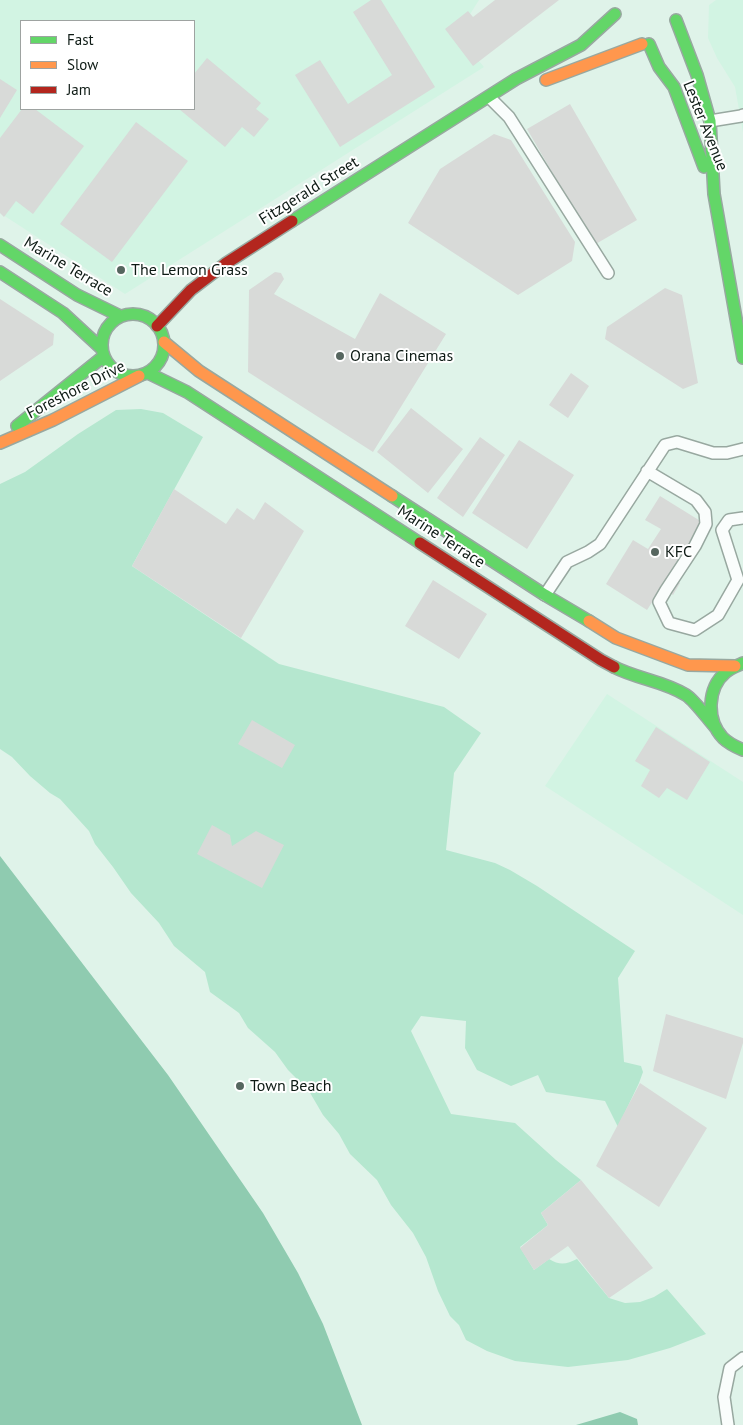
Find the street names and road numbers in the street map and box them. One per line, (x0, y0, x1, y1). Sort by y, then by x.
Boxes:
street label: Lester Avenue (678, 78, 732, 174)
street label: Fitzgerald Street (256, 153, 362, 229)
street label: Marine Terrace (20, 233, 116, 301)
street label: Foreshore Drive (23, 357, 129, 423)
street label: Marine Terrace (394, 502, 488, 572)

